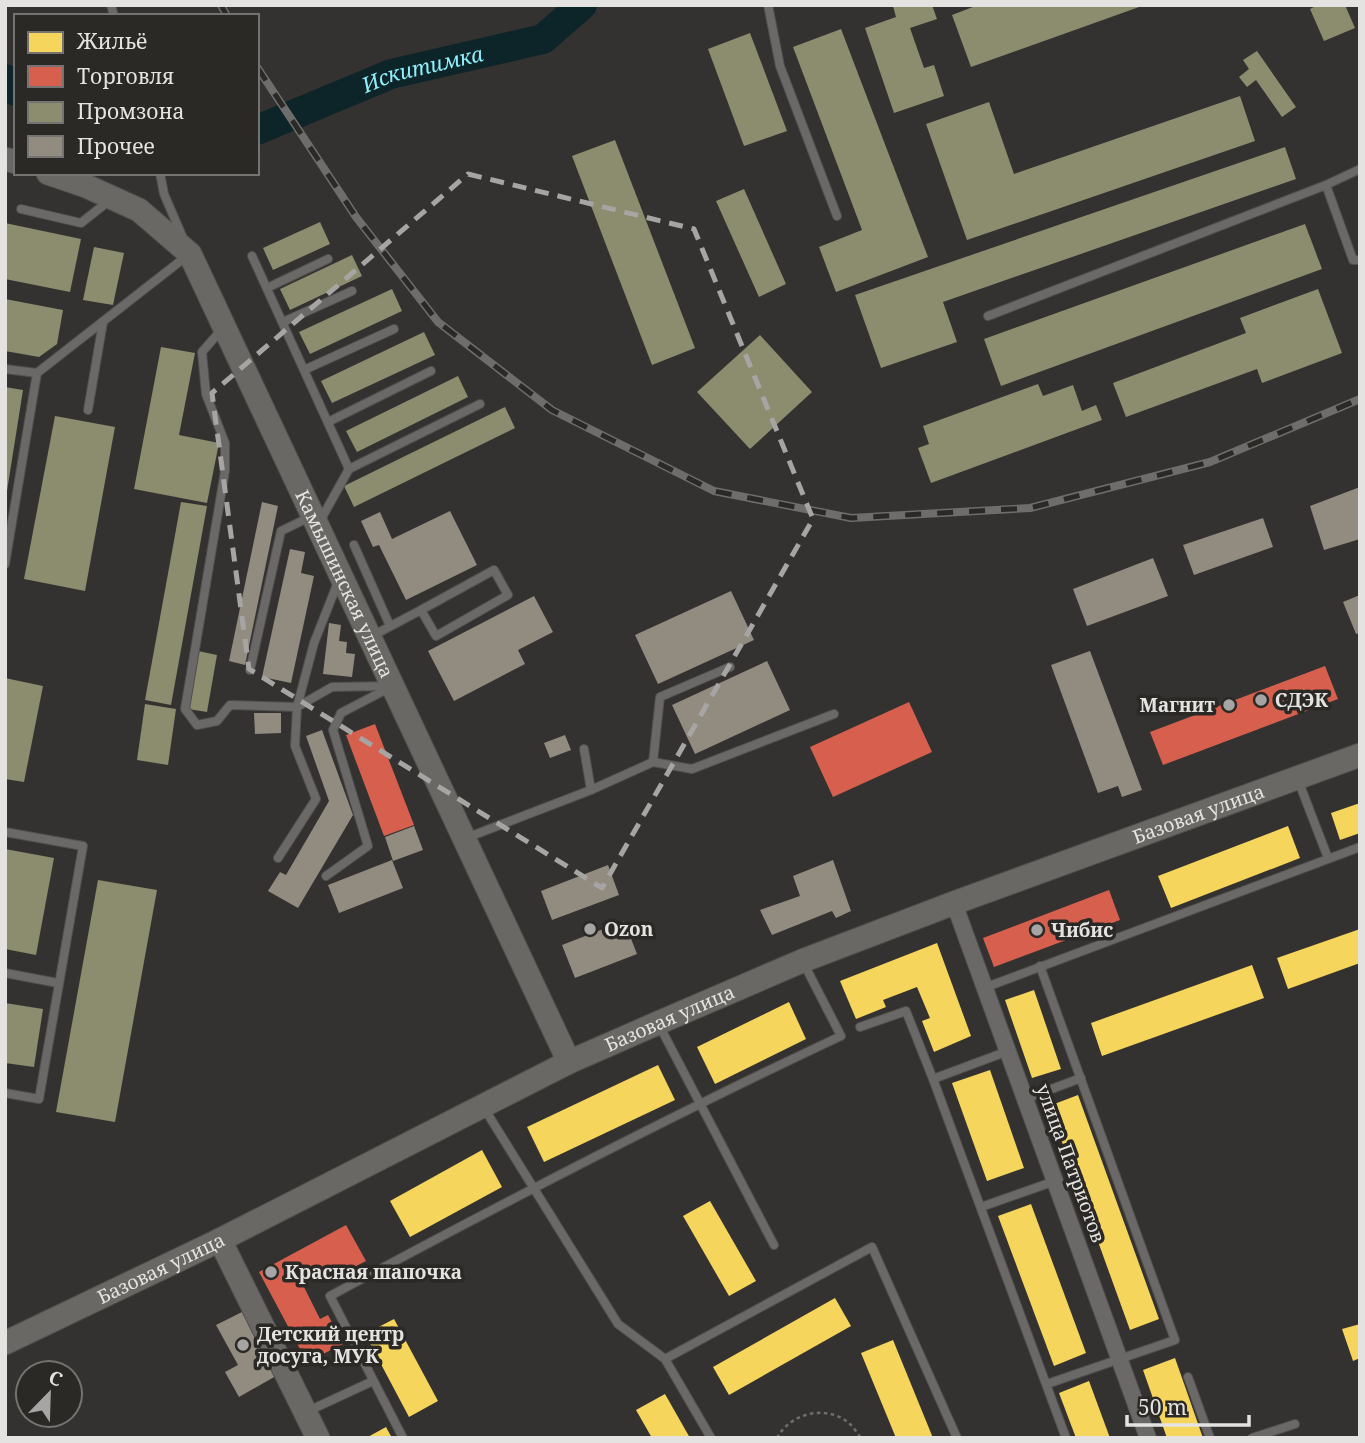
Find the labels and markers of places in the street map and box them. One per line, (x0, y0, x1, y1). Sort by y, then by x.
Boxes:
place label: СДЭК (1275, 687, 1328, 713)
place label: Магнит (1139, 692, 1215, 718)
marker: СДЭК (1253, 692, 1269, 708)
marker: Магнит (1221, 697, 1237, 713)
place label: Ozon (604, 916, 654, 942)
place label: Чибис (1051, 917, 1113, 943)
marker: Ozon (582, 921, 598, 937)
marker: Чибис (1029, 922, 1045, 938)
place label: Красная шапочка (285, 1259, 462, 1285)
marker: Красная шапочка (263, 1264, 279, 1280)
place label: Детский центр досуга, МУК (257, 1321, 404, 1369)
marker: Детский центр досуга, МУК (235, 1337, 251, 1353)

